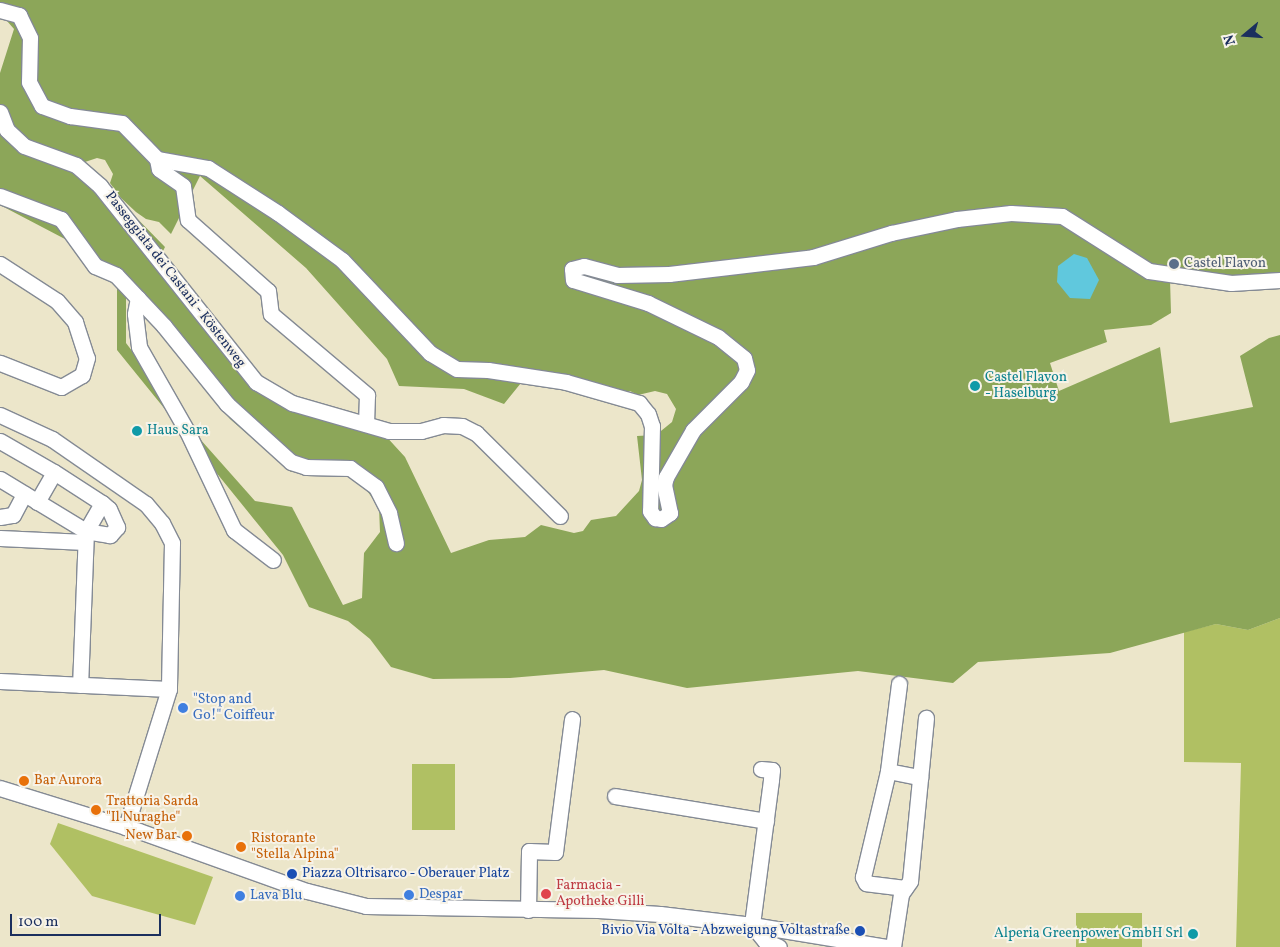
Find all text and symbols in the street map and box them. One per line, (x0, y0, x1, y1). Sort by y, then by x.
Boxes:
north arrow (1220, 10, 1270, 60)
text: N (1220, 32, 1241, 48)
street label: Passeggiata dei Castani - Köstenweg (101, 188, 249, 372)
place label: Castel Flavon (1184, 256, 1266, 272)
marker: Castel Flavon (1168, 258, 1180, 270)
place label: Castel Flavon - Haselburg (985, 370, 1067, 402)
marker: Castel Flavon - Haselburg (969, 380, 981, 392)
place label: Haus Sara (147, 423, 209, 439)
marker: Haus Sara (131, 425, 143, 437)
place label: "Stop and Go!" Coiffeur (193, 692, 275, 724)
marker: "Stop and Go!" Coiffeur (177, 702, 189, 714)
place label: Bar Aurora (34, 773, 102, 789)
marker: Bar Aurora (18, 775, 30, 787)
place label: Trattoria Sarda "Il Nuraghe" (106, 794, 199, 826)
marker: Trattoria Sarda "Il Nuraghe" (90, 804, 102, 816)
place label: New Bar (125, 828, 177, 844)
marker: New Bar (181, 830, 193, 842)
place label: Ristorante "Stella Alpina" (251, 831, 339, 864)
marker: Ristorante "Stella Alpina" (235, 841, 247, 853)
place label: Piazza Oltrisarco - Oberauer Platz (302, 866, 510, 882)
marker: Piazza Oltrisarco - Oberauer Platz (286, 868, 298, 880)
place label: Farmacia - Apotheke Gilli (556, 878, 645, 910)
place label: Despar (419, 887, 463, 903)
place label: Lava Blu (250, 888, 302, 904)
marker: Farmacia - Apotheke Gilli (540, 888, 552, 900)
marker: Despar (403, 889, 415, 901)
marker: Lava Blu (234, 890, 246, 902)
scale bar (12, 904, 164, 936)
text: 100 m (18, 912, 58, 933)
place label: Bivio Via Volta - Abzweigung Voltastraße (599, 923, 850, 939)
marker: Bivio Via Volta - Abzweigung Voltastraße (854, 925, 866, 937)
place label: Alperia Greenpower GmbH Srl (994, 926, 1183, 942)
marker: Alperia Greenpower GmbH Srl (1187, 928, 1199, 940)

